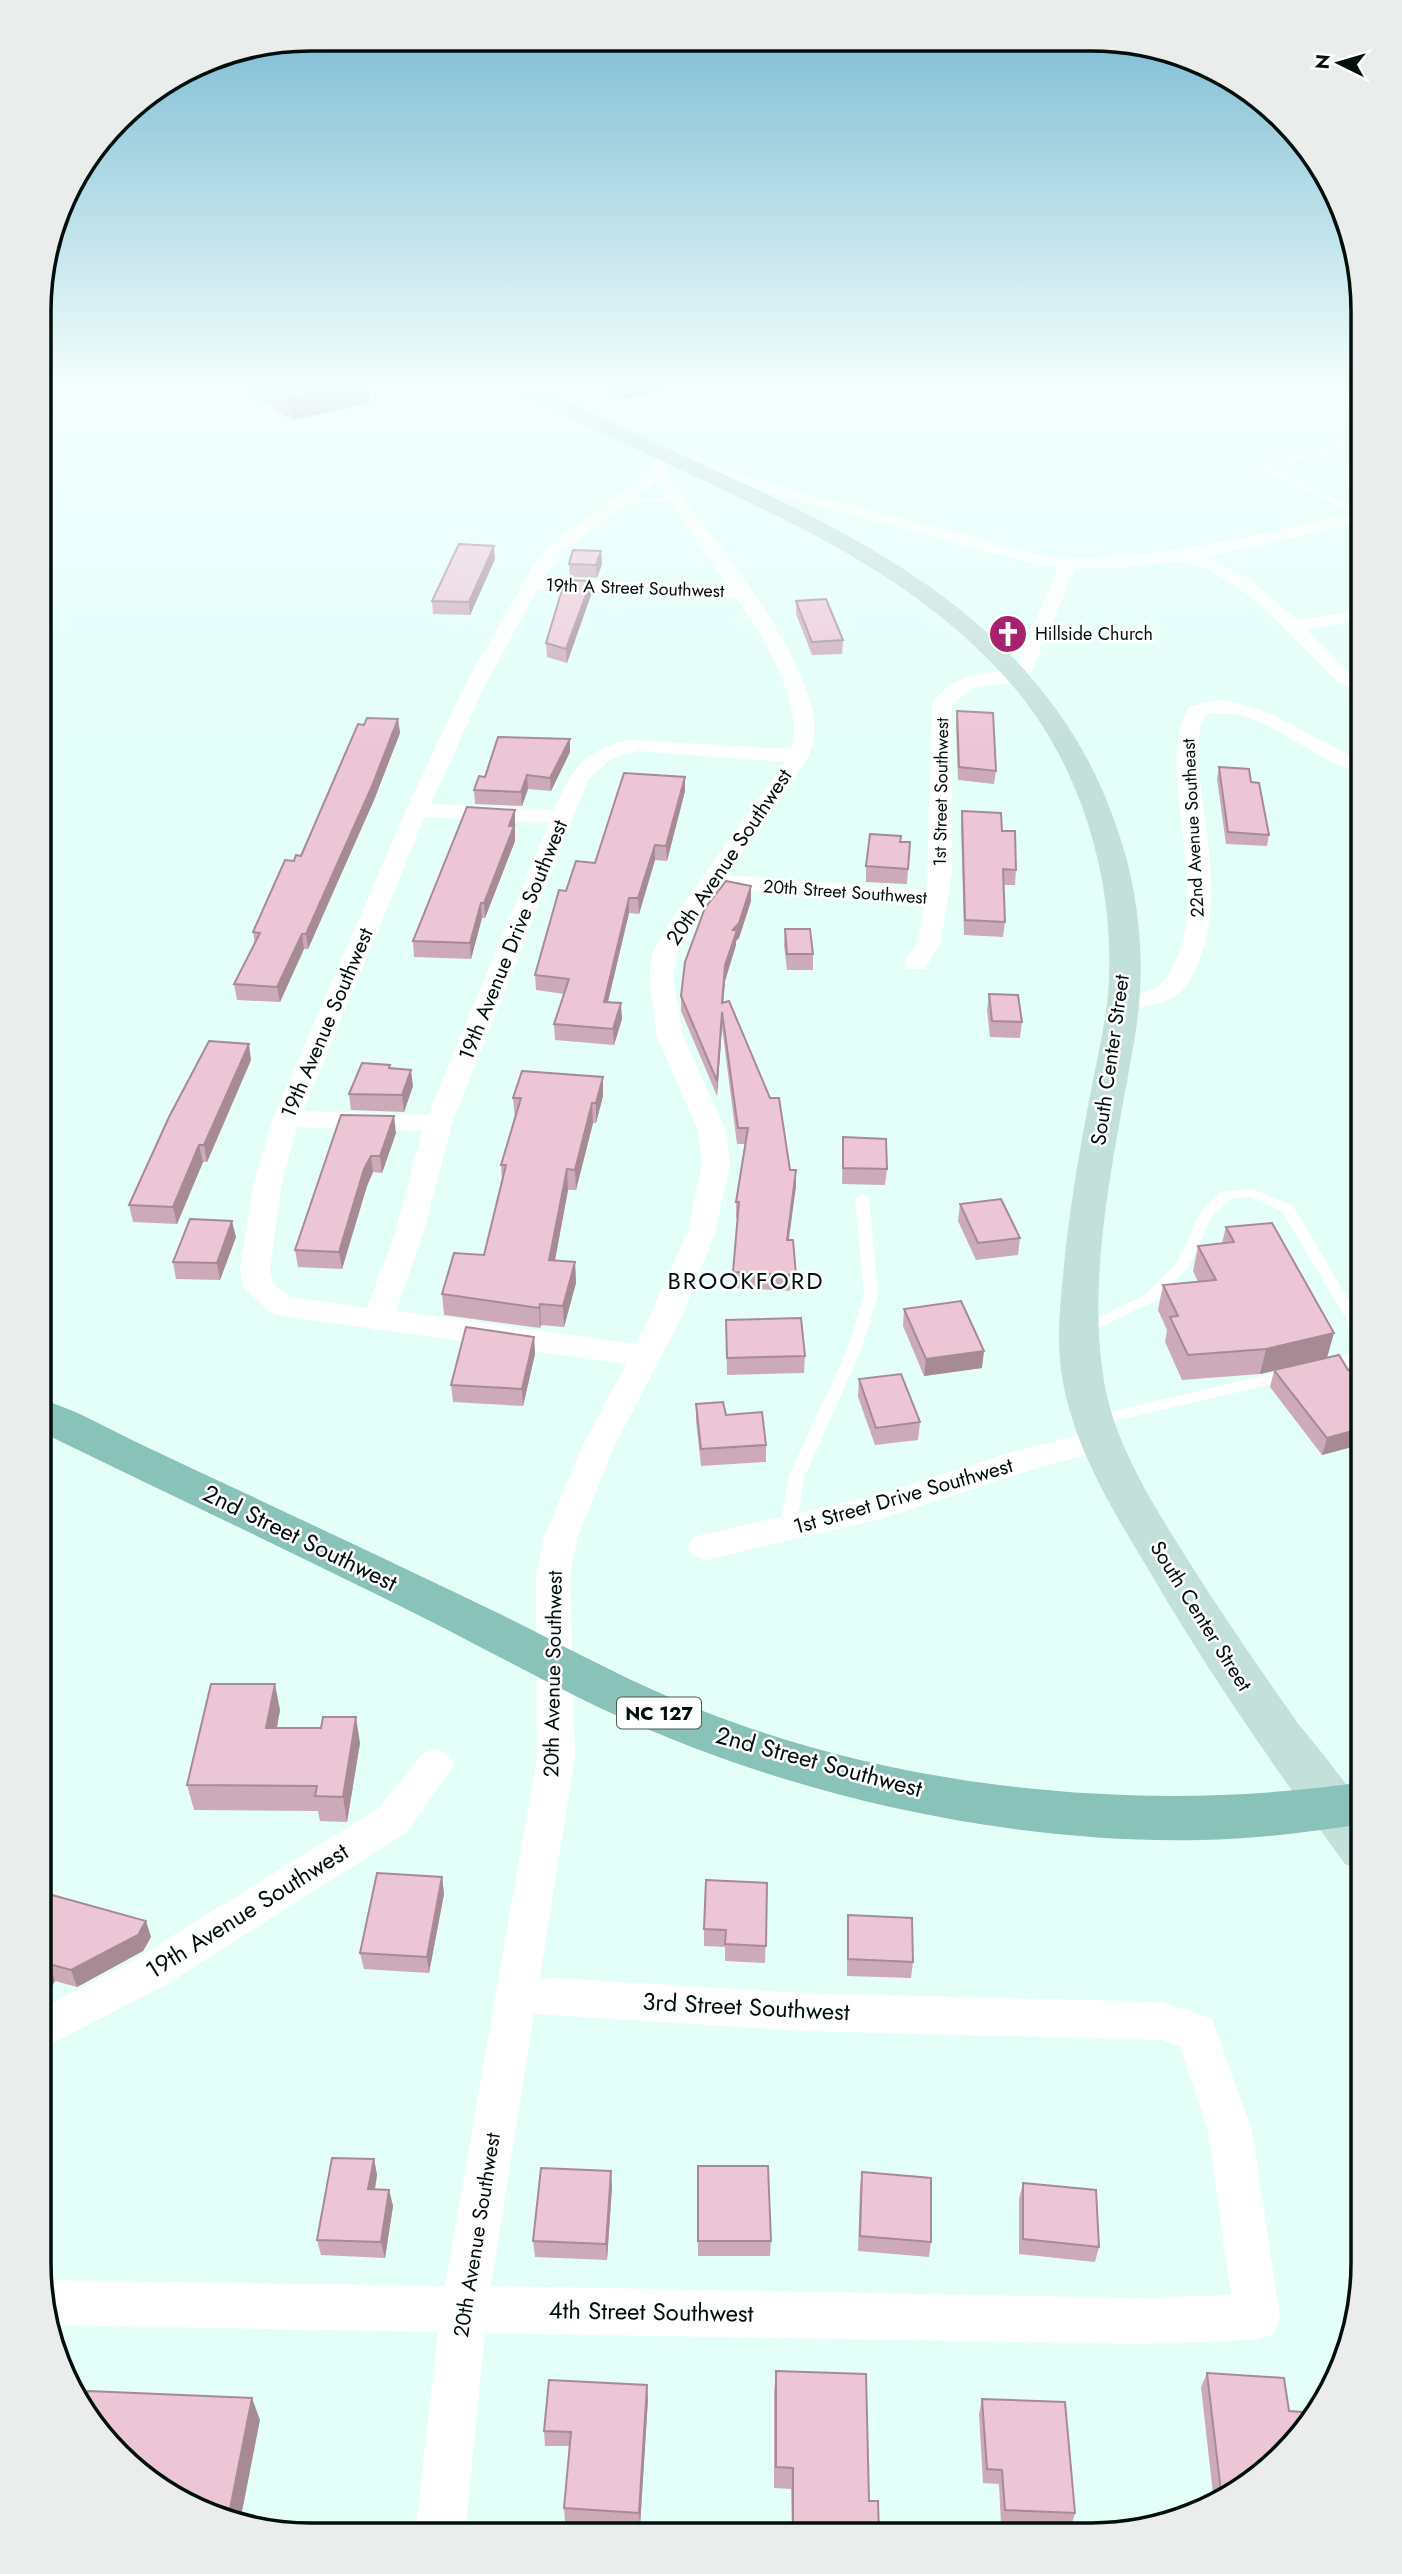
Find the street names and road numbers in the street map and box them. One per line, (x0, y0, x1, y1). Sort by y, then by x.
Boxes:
street label: 19th A Street Southwest (545, 572, 726, 604)
street label: 1st Street Southwest (927, 717, 955, 867)
street label: 22nd Avenue Southeast (1175, 737, 1211, 918)
street label: 20th Avenue Southwest (659, 763, 799, 951)
street label: 19th Avenue Drive Southwest (451, 815, 575, 1065)
street label: 20th Street Southwest (762, 873, 928, 911)
street label: 19th Avenue Southwest (273, 923, 381, 1123)
street label: South Center Street (1083, 973, 1137, 1147)
street label: 1st Street Drive Southwest (790, 1450, 1016, 1542)
street label: 2nd Street Southwest (197, 1475, 404, 1600)
street label: South Center Street (1143, 1535, 1259, 1697)
street label: 20th Avenue Southwest (536, 1570, 570, 1778)
road number: NC 127 (617, 1698, 701, 1728)
street label: 2nd Street Southwest (712, 1717, 926, 1806)
street label: 19th Avenue Southwest (139, 1834, 355, 1987)
street label: 3rd Street Southwest (641, 1984, 851, 2029)
street label: 20th Avenue Southwest (446, 2130, 508, 2340)
street label: 4th Street Southwest (548, 2292, 754, 2331)

